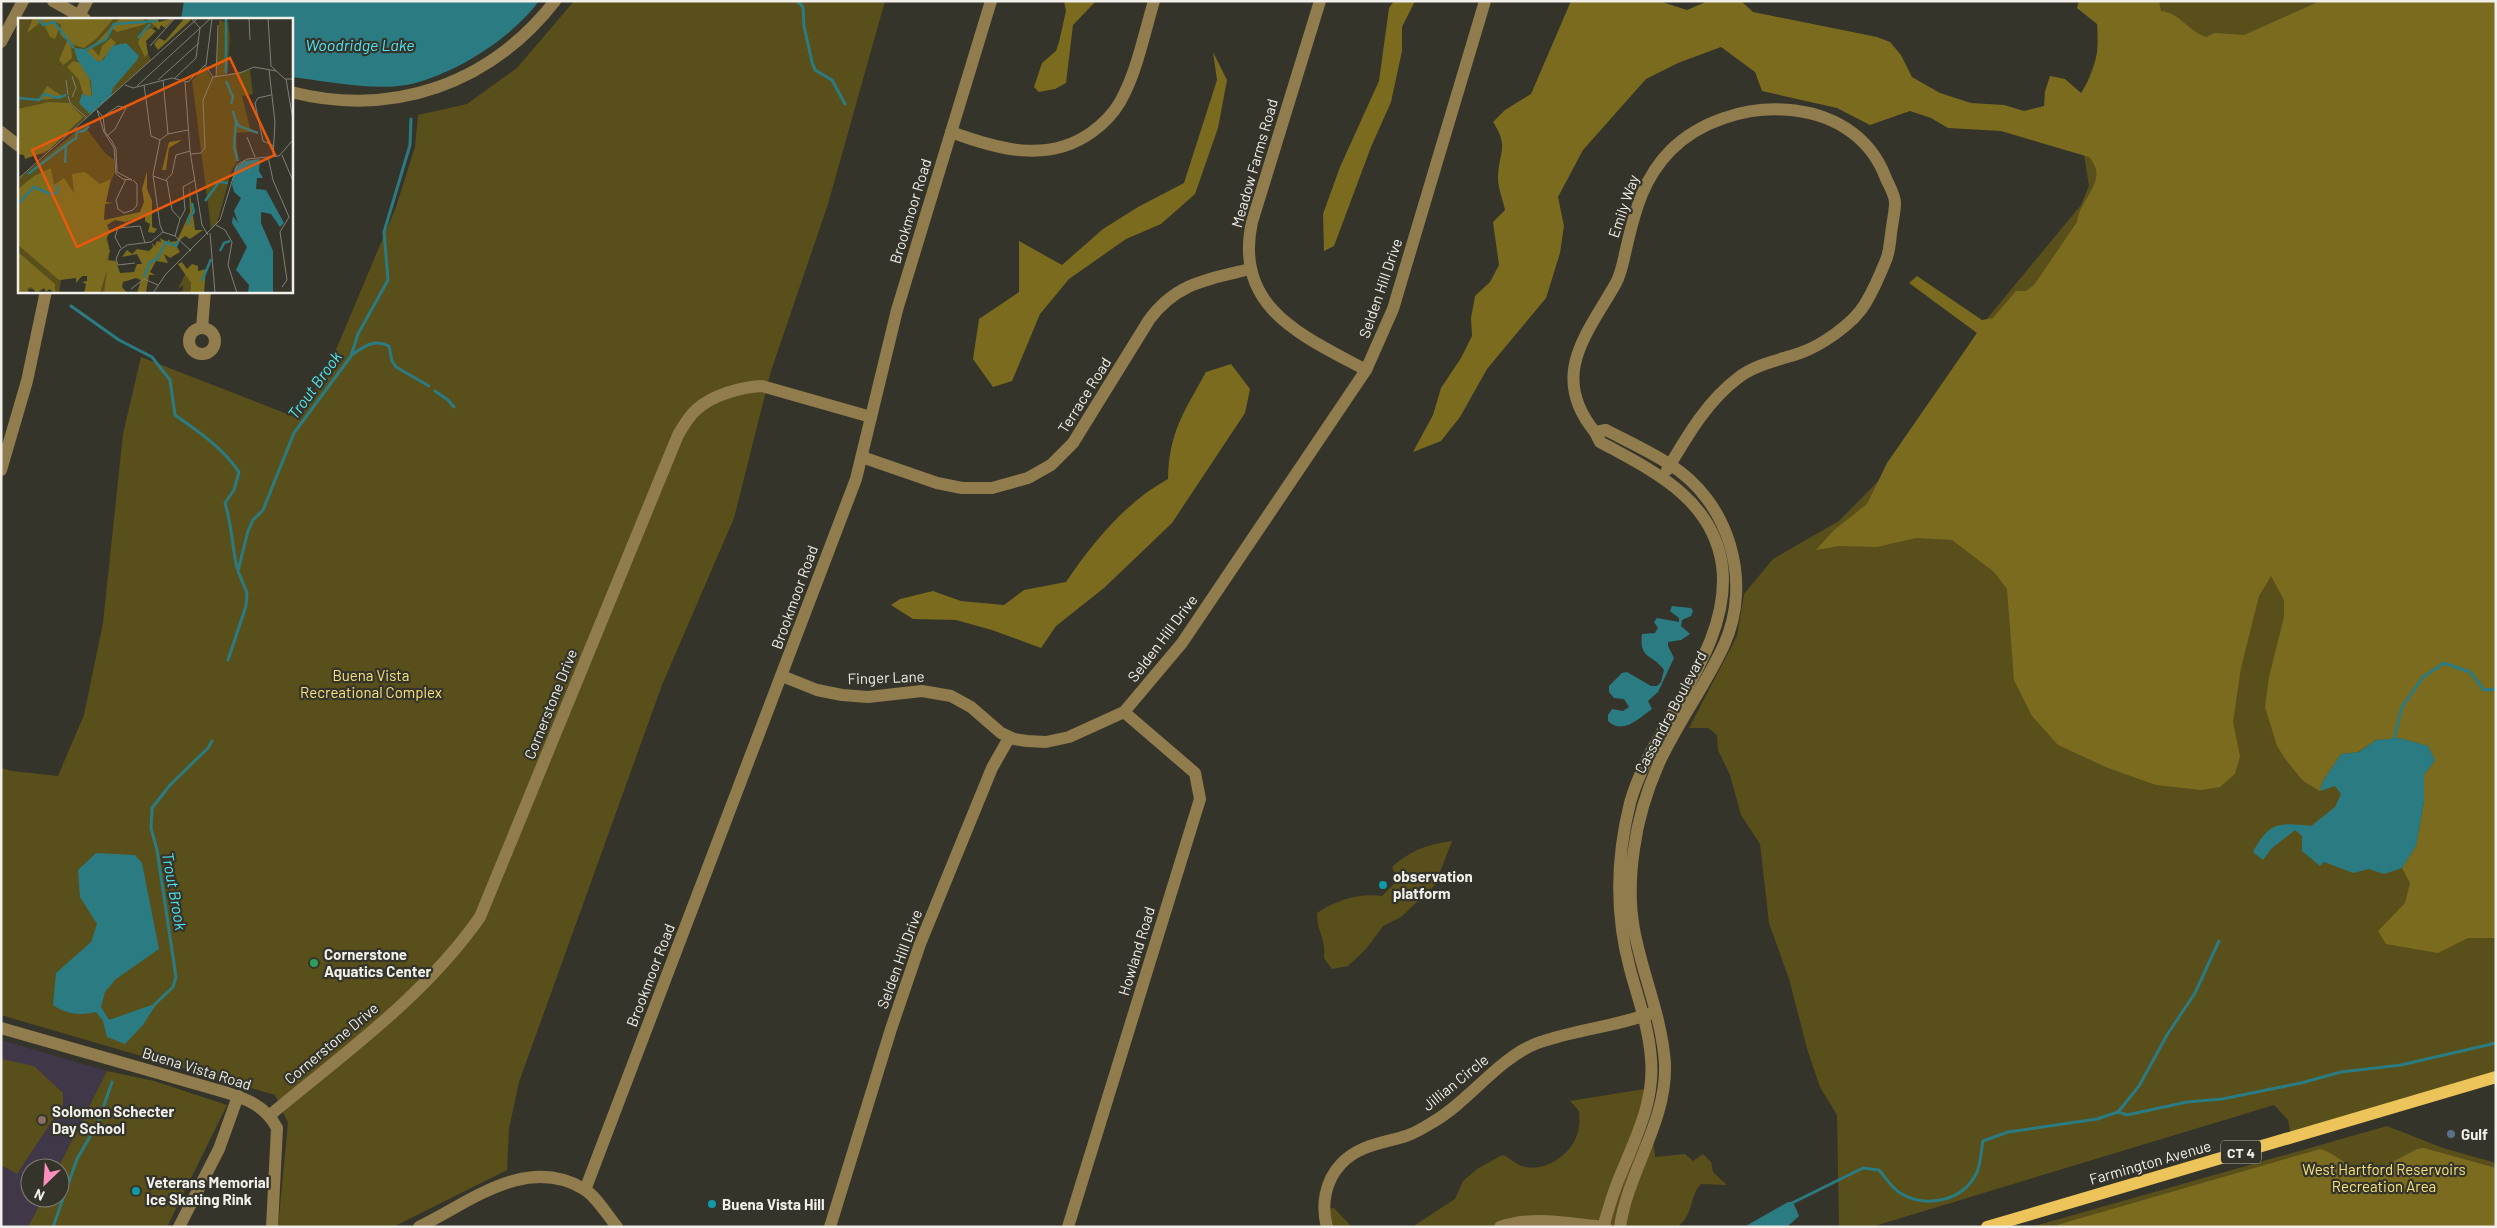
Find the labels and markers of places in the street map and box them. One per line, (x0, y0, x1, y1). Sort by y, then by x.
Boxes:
place label: observation platform (1393, 867, 1473, 902)
marker: observation platform (1377, 879, 1389, 891)
place label: Cornerstone Aquatics Center (324, 945, 432, 980)
marker: Cornerstone Aquatics Center (308, 957, 320, 969)
place label: Solomon Schecter Day School (52, 1102, 175, 1137)
marker: Solomon Schecter Day School (36, 1114, 48, 1126)
place label: Gulf (2461, 1125, 2488, 1143)
marker: Gulf (2445, 1128, 2457, 1140)
place label: Veterans Memorial Ice Skating Rink (146, 1173, 269, 1208)
marker: Veterans Memorial Ice Skating Rink (130, 1185, 142, 1197)
place label: Buena Vista Hill (722, 1195, 825, 1213)
marker: Buena Vista Hill (706, 1198, 718, 1210)

